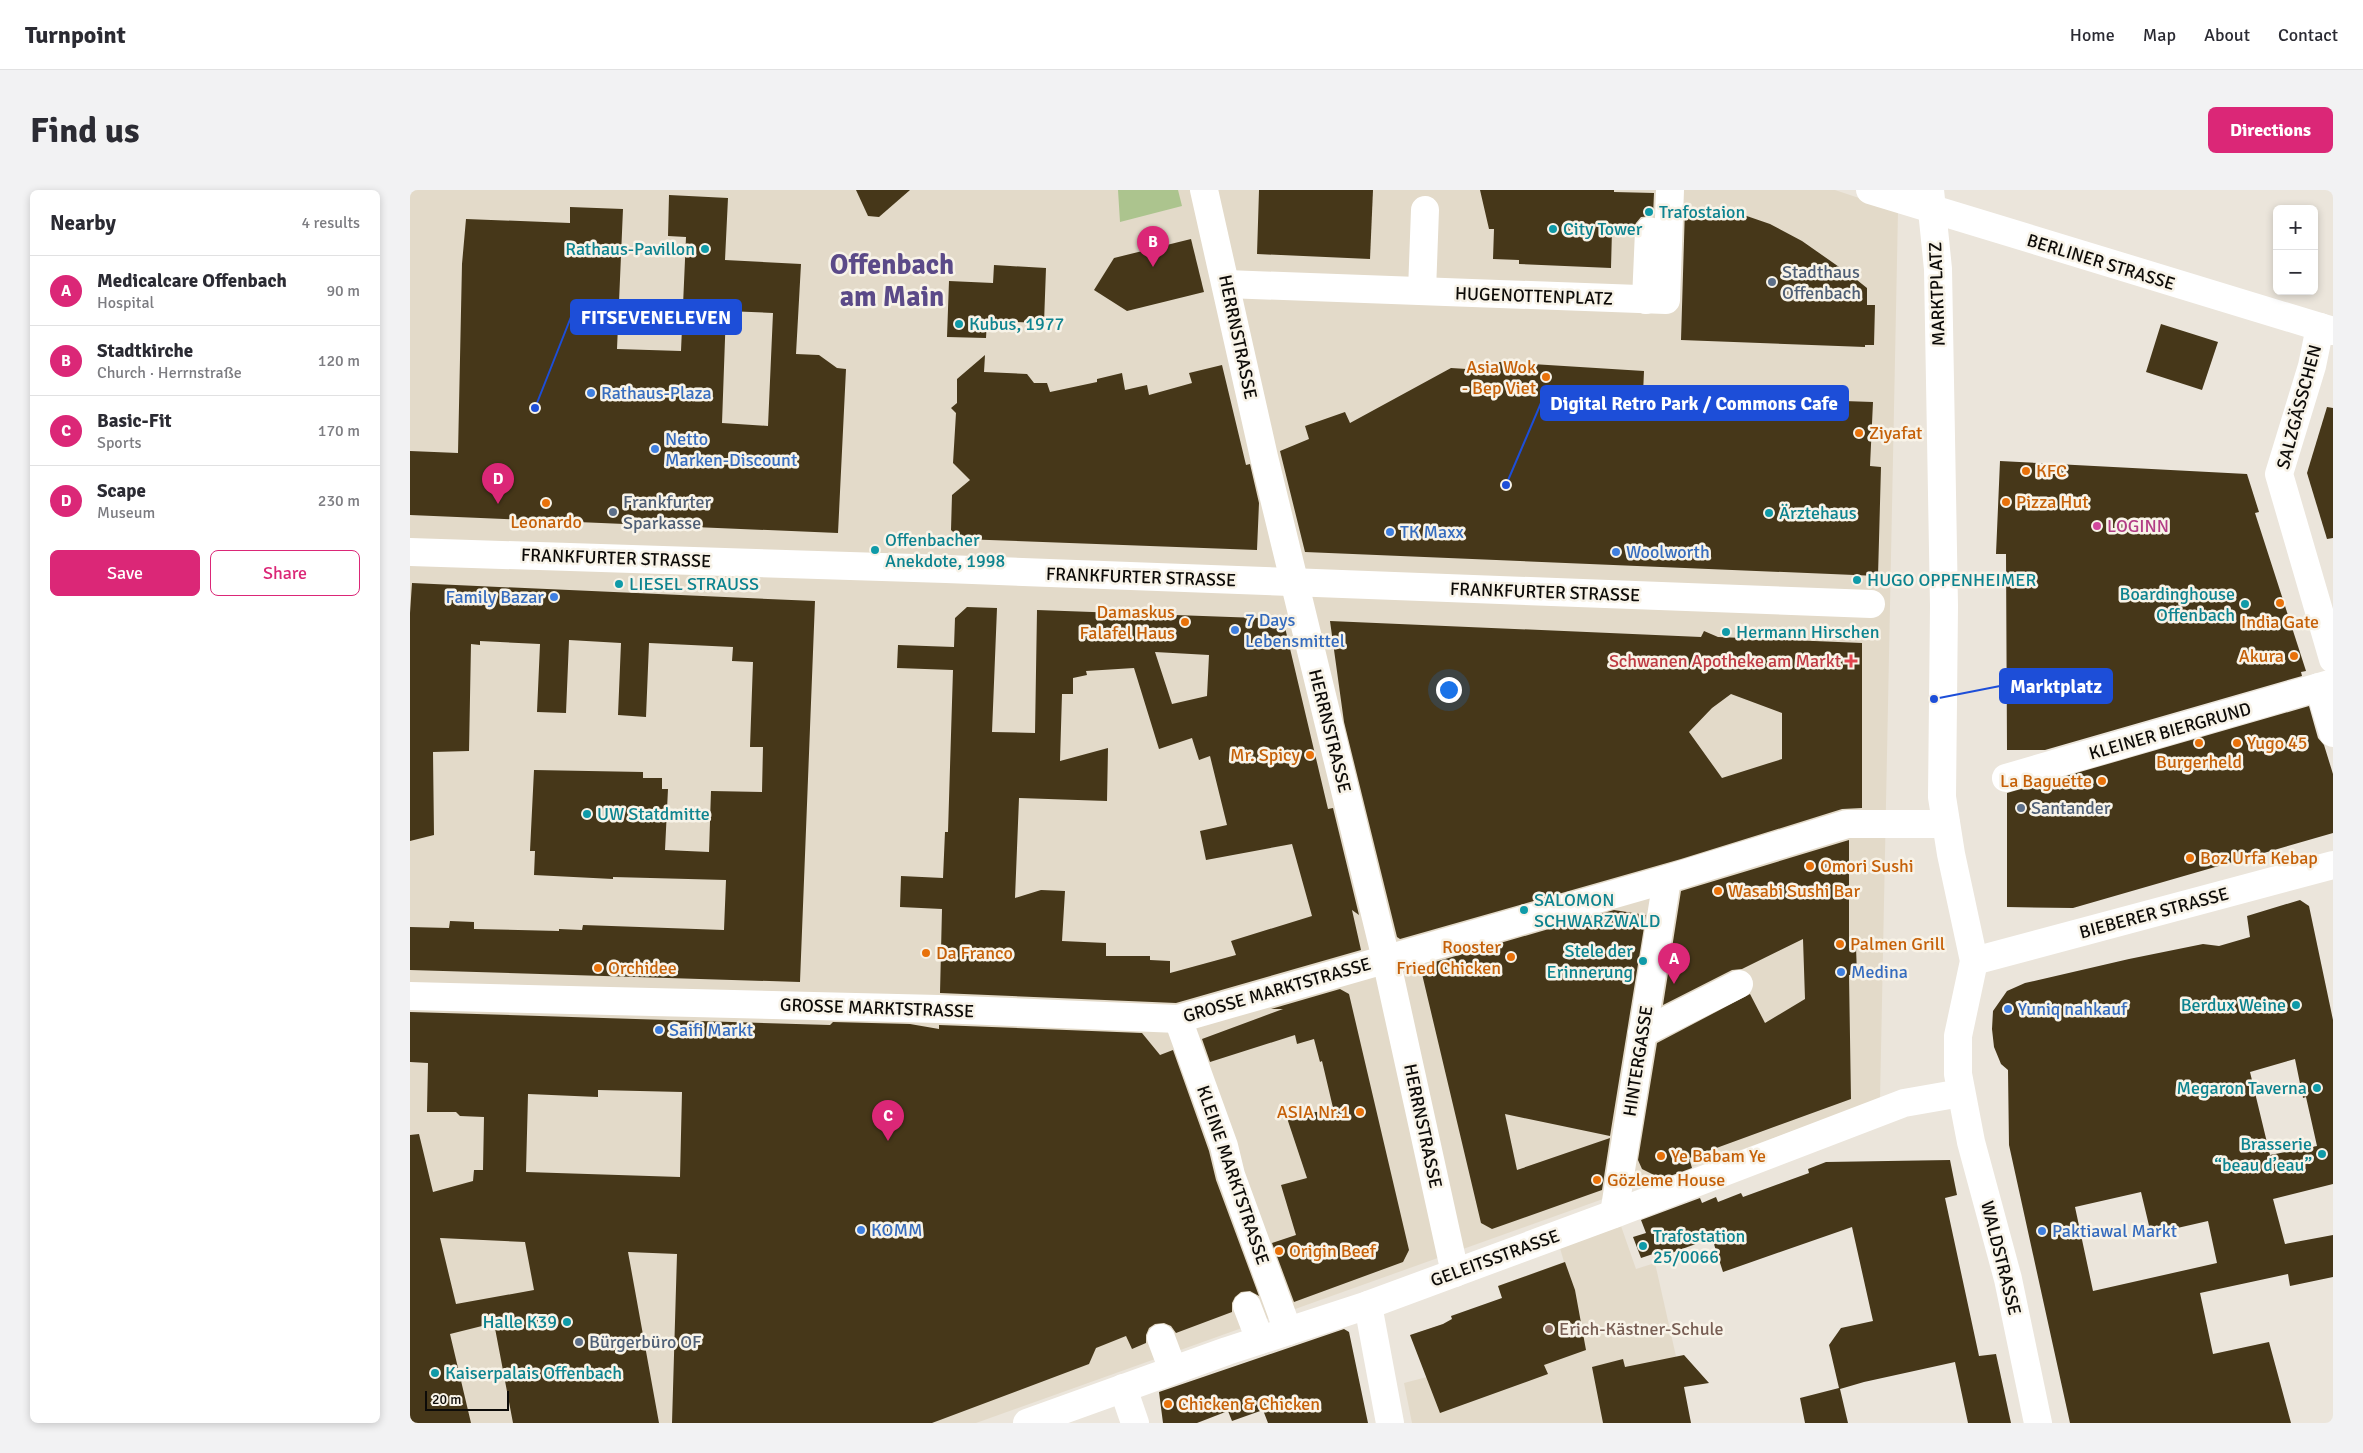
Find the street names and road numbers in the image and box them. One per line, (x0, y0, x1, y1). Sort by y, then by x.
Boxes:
street label: BERLINER STRASSE (2024, 229, 2178, 295)
street label: MARKTPLATZ (1924, 242, 1950, 346)
street label: HERRNSTRASSE (1214, 273, 1262, 401)
street label: HUGENOTTENPLATZ (1454, 282, 1614, 310)
street label: SALZGÄSSCHEN (2272, 342, 2326, 472)
street label: FRANKFURTER STRASSE (520, 544, 712, 572)
street label: FRANKFURTER STRASSE (1045, 563, 1237, 591)
street label: FRANKFURTER STRASSE (1449, 578, 1641, 606)
street label: HERRNSTRASSE (1304, 667, 1356, 795)
street label: KLEINER BIERGRUND (2086, 697, 2254, 765)
street label: BIEBERER STRASSE (2077, 882, 2231, 944)
street label: GROSSE MARKTSTRASSE (1181, 953, 1373, 1027)
street label: GROSSE MARKTSTRASSE (779, 994, 975, 1022)
street label: HINTERGASSE (1618, 1004, 1658, 1118)
street label: HERRNSTRASSE (1399, 1062, 1447, 1190)
street label: KLEINE MARKTSTRASSE (1192, 1082, 1274, 1268)
street label: WALDSTRASSE (1976, 1199, 2026, 1317)
street label: GELEITSSTRASSE (1427, 1224, 1563, 1292)

